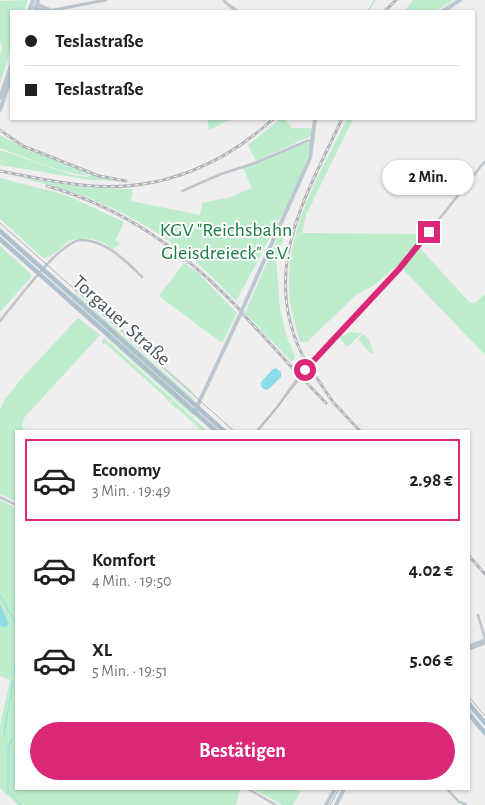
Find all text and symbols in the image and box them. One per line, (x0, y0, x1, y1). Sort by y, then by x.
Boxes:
text: Teslastraße (55, 32, 143, 51)
text: Teslastraße (55, 80, 143, 99)
callout: 2 Min. (383, 160, 475, 194)
text: 2 Min. (408, 169, 448, 185)
park label: KGV "Reichsbahn Gleisdreieck" e.V. (160, 220, 292, 263)
route end (418, 221, 440, 243)
street label: Torgauer Straße (69, 272, 174, 370)
route start (294, 359, 316, 381)
icon: car (32, 458, 77, 503)
text: Economy (92, 461, 161, 480)
text: 2.98 € (409, 471, 453, 490)
text: 3 Min. · 19:49 (92, 483, 171, 499)
icon: car (32, 548, 77, 593)
text: Komfort (92, 551, 156, 570)
text: 4.02 € (409, 561, 453, 580)
text: 4 Min. · 19:50 (92, 573, 172, 589)
icon: car (32, 638, 77, 683)
text: XL (92, 641, 112, 660)
text: 5.06 € (410, 651, 453, 670)
text: 5 Min. · 19:51 (92, 663, 168, 679)
button: Bestätigen (30, 722, 455, 780)

